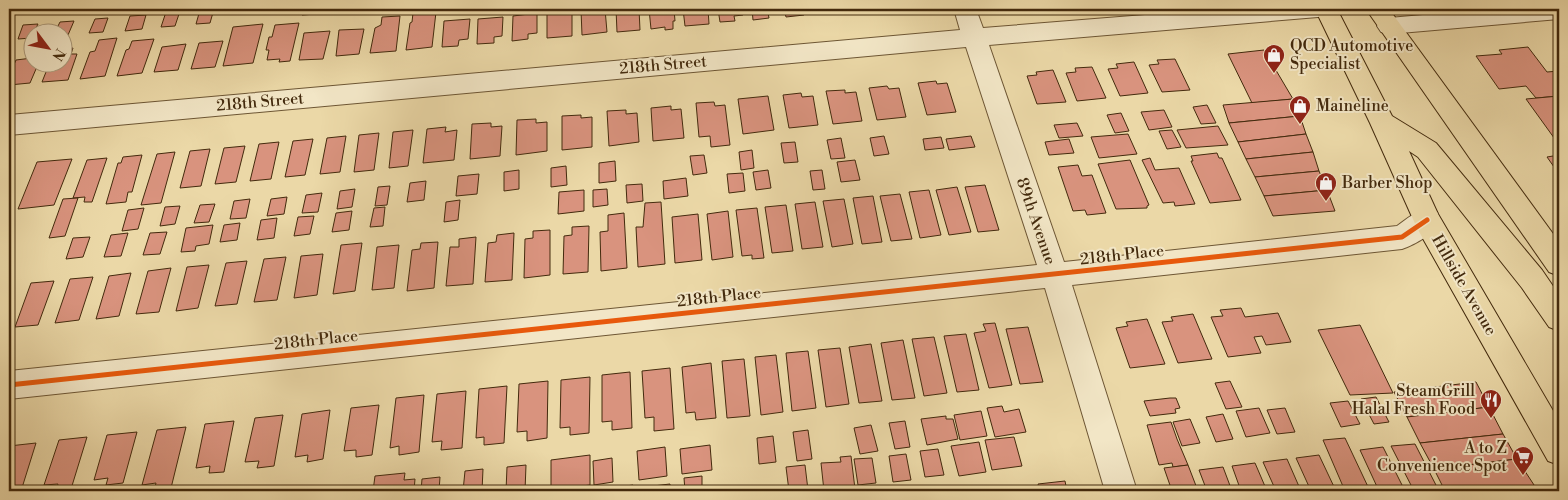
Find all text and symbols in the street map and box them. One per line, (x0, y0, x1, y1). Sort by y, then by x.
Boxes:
north arrow (22, 22, 72, 72)
place label: QCD Automotive Specialist (1290, 36, 1413, 74)
shop icon: QCD Automotive Specialist (1262, 43, 1286, 74)
text: N (48, 45, 69, 64)
street label: 218th Street (618, 51, 708, 79)
street label: 218th Street (215, 88, 305, 116)
shop icon: Maineline (1288, 94, 1312, 125)
place label: Maineline (1316, 96, 1389, 116)
shop icon: Barber Shop (1314, 171, 1338, 202)
place label: Barber Shop (1341, 173, 1433, 193)
street label: 89th Avenue (1012, 175, 1060, 267)
street label: Hillside Avenue (1427, 231, 1501, 339)
street label: 218th Place (1079, 241, 1165, 269)
street label: 218th Place (676, 283, 762, 311)
street label: 218th Place (273, 326, 359, 354)
place label: SteamGrill Halal Fresh Food (1352, 381, 1475, 419)
restaurant icon: SteamGrill Halal Fresh Food (1479, 388, 1503, 419)
place label: A to Z Convenience Spot (1377, 438, 1507, 476)
supermarket icon: A to Z Convenience Spot (1511, 445, 1535, 476)

